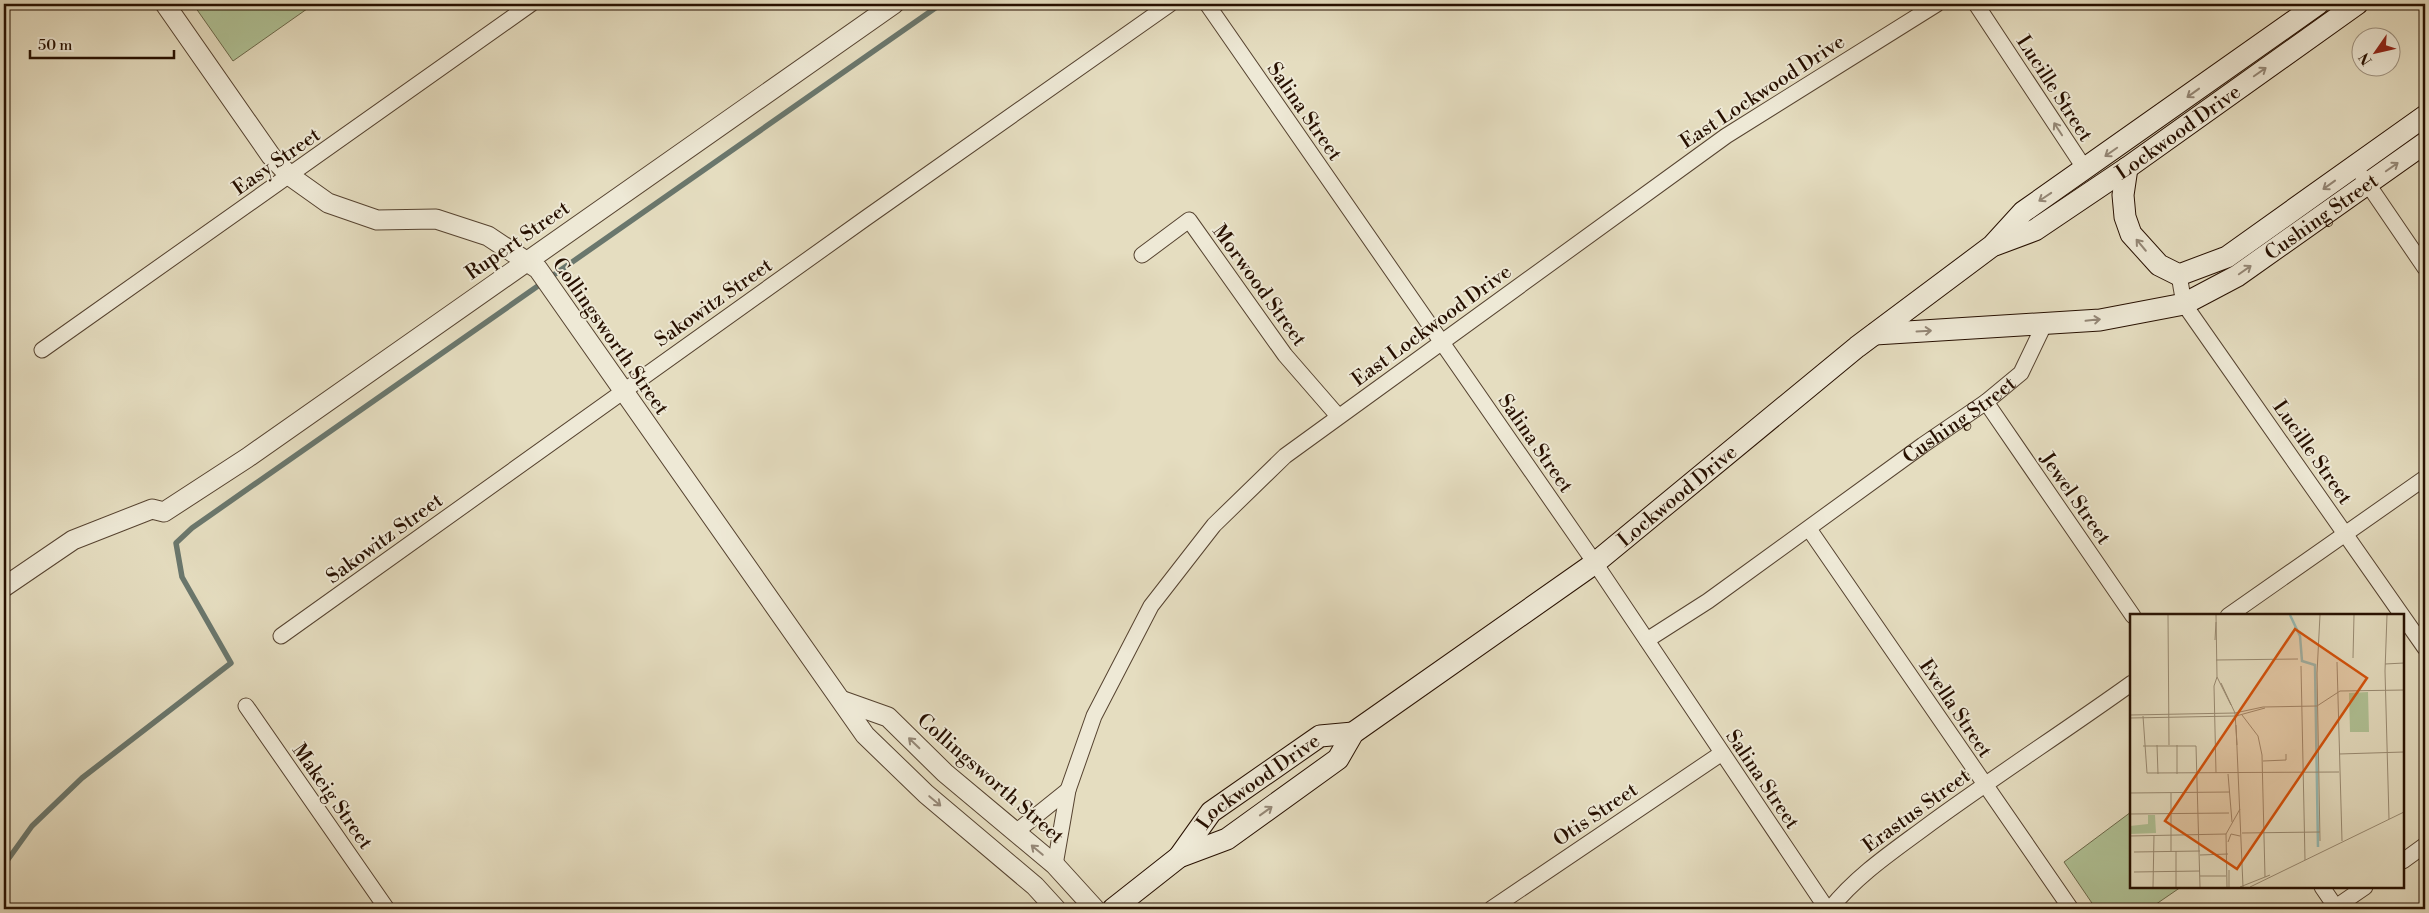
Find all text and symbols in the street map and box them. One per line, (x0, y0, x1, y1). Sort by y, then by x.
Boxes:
scale bar (30, 28, 174, 60)
north arrow (2352, 28, 2402, 78)
street label: East Lockwood Drive (1676, 30, 1850, 155)
street label: Lucille Street (2010, 31, 2097, 147)
text: 50 m (38, 36, 72, 55)
text: N (2355, 49, 2377, 68)
street label: Salina Street (1261, 58, 1347, 166)
one-way arrow (2253, 67, 2267, 77)
street label: Lockwood Drive (2111, 80, 2246, 186)
one-way arrow (2186, 88, 2200, 98)
street label: Easy Street (228, 123, 326, 202)
one-way arrow (2052, 123, 2062, 137)
one-way arrow (2104, 147, 2118, 157)
one-way arrow (2385, 161, 2398, 172)
street label: Cushing Street (2260, 169, 2384, 266)
one-way arrow (2322, 179, 2336, 190)
one-way arrow (2038, 192, 2052, 202)
street label: Rupert Street (461, 196, 575, 286)
street label: Morwood Street (1206, 220, 1311, 352)
one-way arrow (2135, 239, 2146, 252)
street label: Collingsworth Street (546, 253, 674, 420)
street label: Sakowitz Street (650, 253, 778, 353)
street label: East Lockwood Drive (1347, 260, 1517, 393)
one-way arrow (2238, 265, 2252, 275)
one-way arrow (2085, 315, 2101, 325)
one-way arrow (1916, 327, 1932, 336)
street label: Cushing Street (1898, 372, 2021, 470)
street label: Salina Street (1492, 390, 1578, 498)
street label: Lucille Street (2267, 396, 2357, 510)
street label: Lockwood Drive (1613, 440, 1743, 553)
street label: Jewel Street (2033, 447, 2116, 550)
street label: Sakowitz Street (322, 489, 448, 590)
inset map (2130, 614, 2404, 888)
street label: Evella Street (1913, 655, 1997, 763)
street label: Collingsworth Street (911, 709, 1069, 850)
street label: Salina Street (1719, 725, 1804, 834)
street label: Lockwood Drive (1192, 729, 1325, 835)
one-way arrow (908, 737, 921, 749)
street label: Makeig Street (286, 739, 377, 855)
street label: Erastus Street (1858, 764, 1976, 859)
street label: Otis Street (1549, 778, 1643, 853)
one-way arrow (928, 795, 941, 807)
one-way arrow (1259, 806, 1273, 816)
one-way arrow (1030, 844, 1043, 855)

